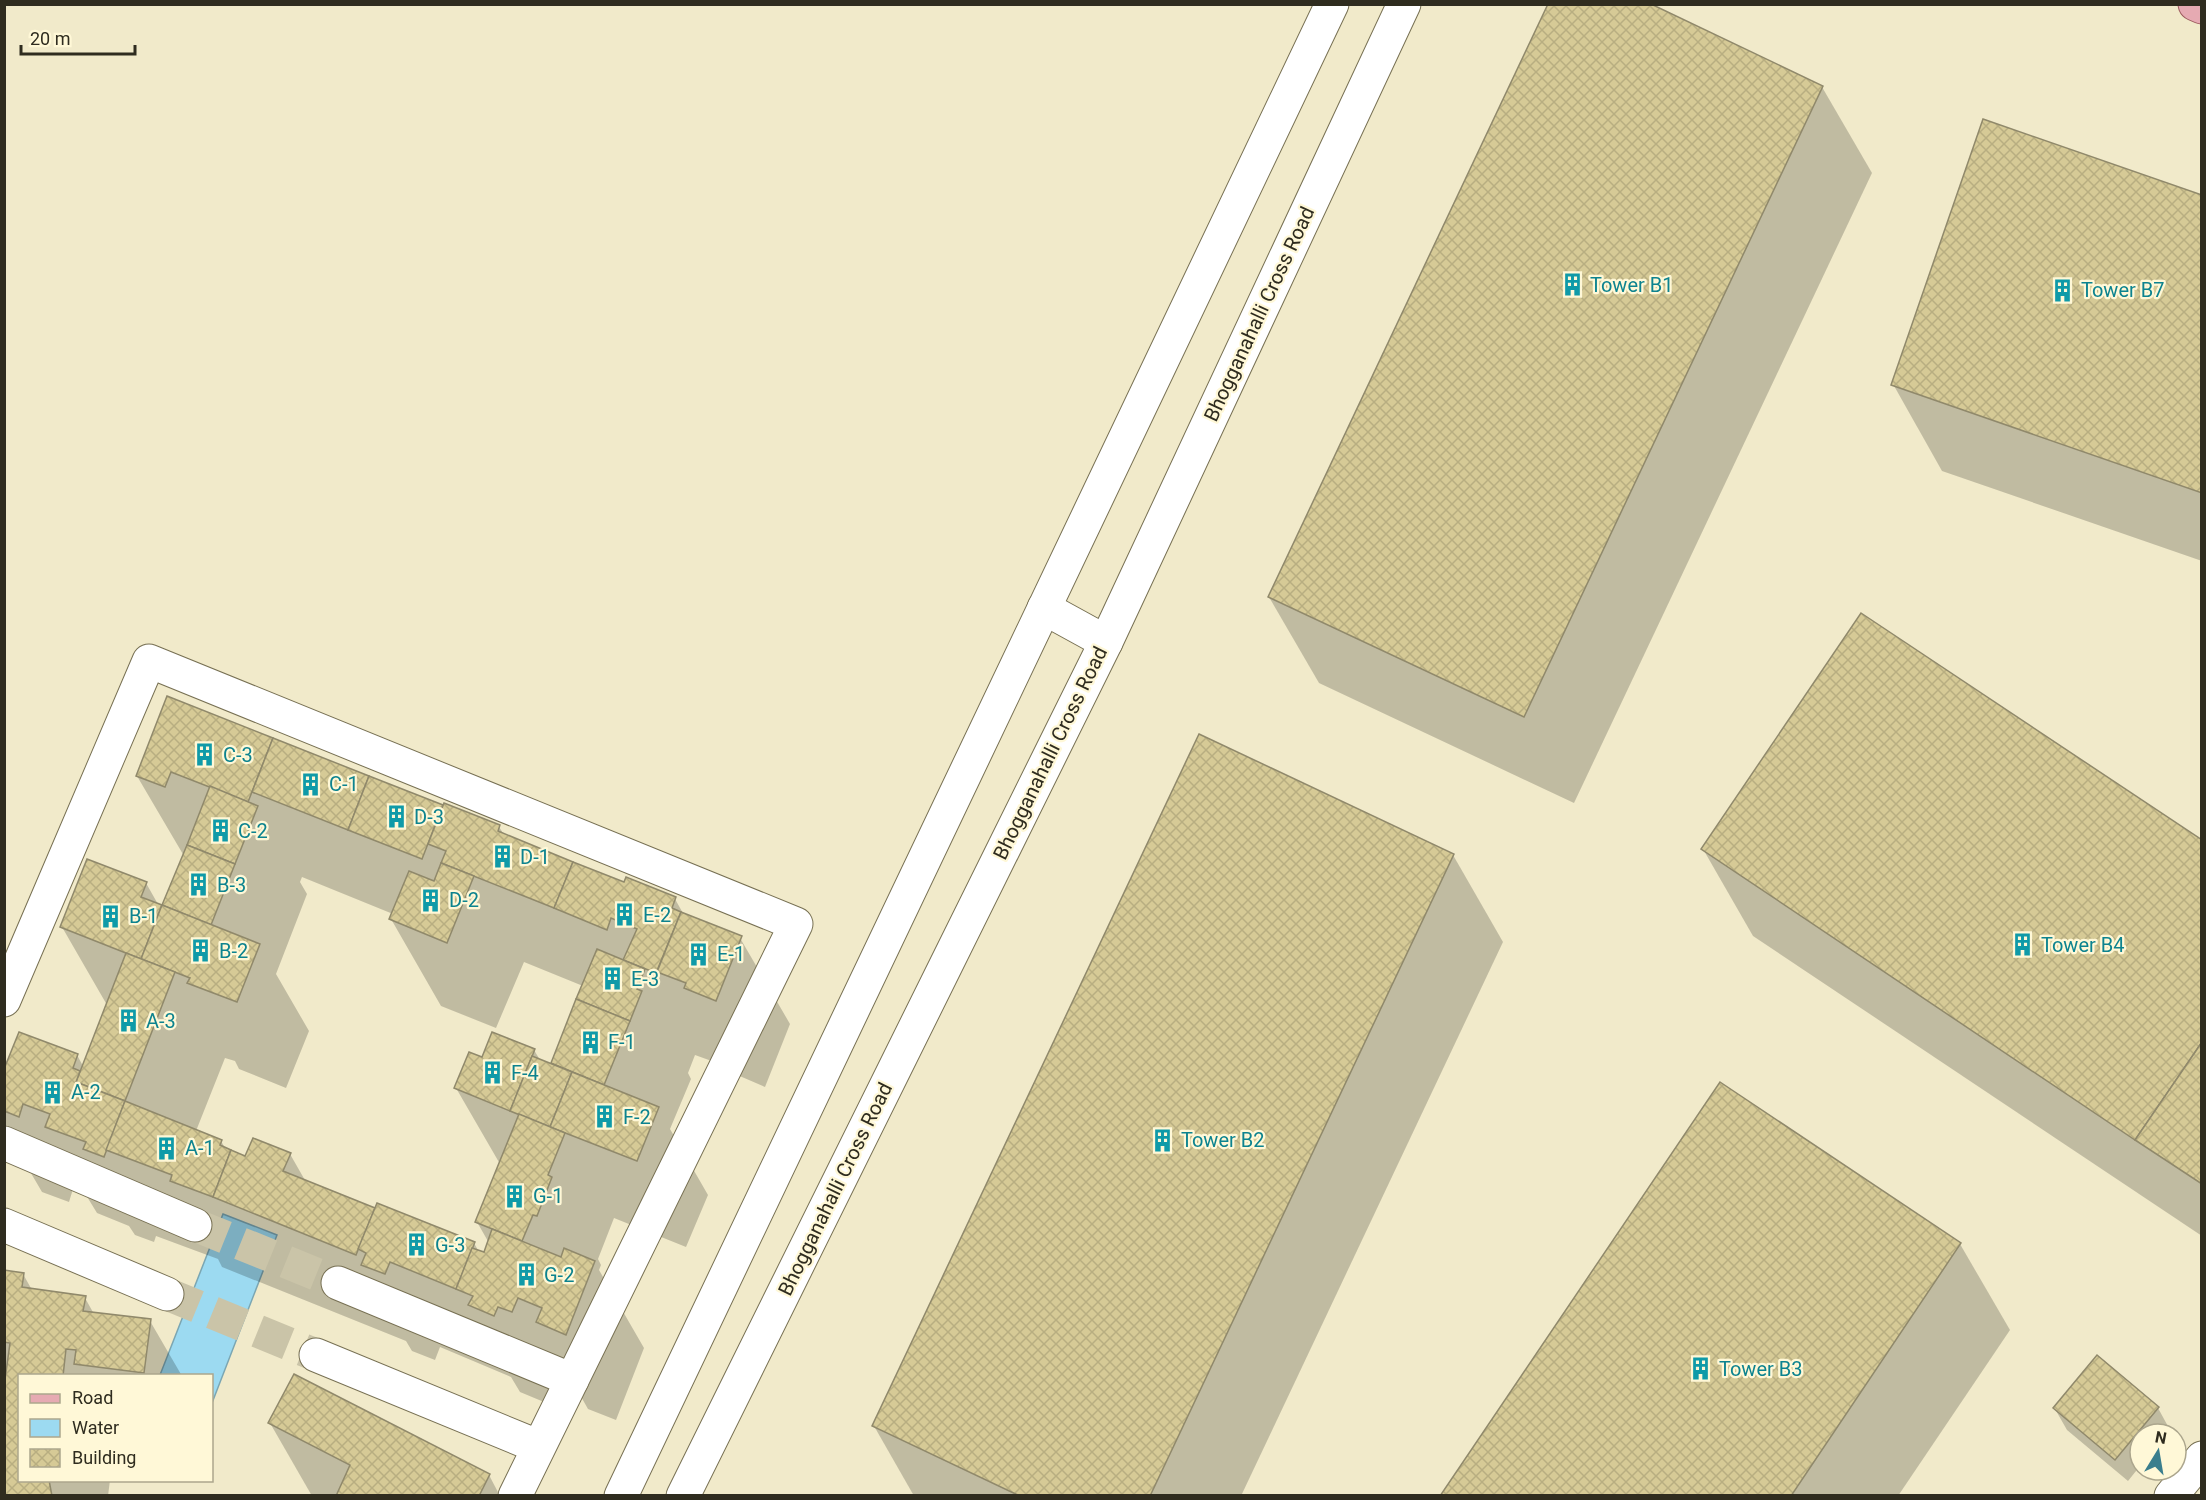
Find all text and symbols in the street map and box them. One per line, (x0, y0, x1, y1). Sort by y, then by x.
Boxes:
scale bar (21, 18, 135, 56)
text: 20 m (30, 28, 70, 49)
street label: Bhogganahalli Cross Road (1199, 203, 1319, 425)
building icon: Tower B1 (1559, 272, 1585, 298)
place label: Tower B1 (1590, 273, 1673, 297)
building icon: Tower B7 (2050, 277, 2076, 303)
place label: Tower B7 (2081, 278, 2164, 302)
street label: Bhogganahalli Cross Road (988, 643, 1112, 863)
building icon: C-3 (192, 742, 218, 768)
place label: C-3 (223, 743, 253, 767)
building icon: C-1 (298, 771, 324, 797)
place label: C-1 (329, 772, 359, 796)
building icon: D-3 (383, 804, 409, 830)
place label: D-3 (414, 805, 444, 829)
building icon: C-2 (207, 818, 233, 844)
place label: C-2 (238, 819, 268, 843)
building icon: D-1 (489, 844, 515, 870)
place label: D-1 (520, 845, 550, 869)
building icon: B-3 (186, 872, 212, 898)
place label: B-3 (217, 873, 246, 897)
building icon: D-2 (418, 887, 444, 913)
place label: D-2 (449, 888, 479, 912)
building icon: E-2 (612, 902, 638, 928)
building icon: B-1 (98, 903, 124, 929)
place label: E-2 (643, 903, 671, 927)
place label: B-1 (129, 904, 158, 928)
building icon: Tower B4 (2010, 932, 2036, 958)
place label: Tower B4 (2041, 933, 2124, 957)
building icon: B-2 (188, 938, 214, 964)
place label: B-2 (219, 939, 248, 963)
building icon: E-1 (686, 941, 712, 967)
place label: E-1 (717, 942, 745, 966)
building icon: E-3 (600, 966, 626, 992)
place label: E-3 (631, 967, 659, 991)
building icon: A-3 (115, 1008, 141, 1034)
place label: A-3 (146, 1009, 176, 1033)
building icon: F-1 (577, 1029, 603, 1055)
place label: F-1 (608, 1030, 636, 1054)
building icon: F-4 (480, 1060, 506, 1086)
place label: F-4 (511, 1061, 539, 1085)
building icon: A-2 (40, 1079, 66, 1105)
street label: Bhogganahalli Cross Road (773, 1079, 897, 1299)
place label: A-2 (71, 1080, 101, 1104)
building icon: F-2 (592, 1104, 618, 1130)
place label: F-2 (623, 1105, 651, 1129)
building icon: Tower B2 (1150, 1127, 1176, 1153)
place label: Tower B2 (1181, 1128, 1264, 1152)
building icon: A-1 (154, 1135, 180, 1161)
place label: A-1 (185, 1136, 215, 1160)
building icon: G-1 (502, 1183, 528, 1209)
place label: G-1 (533, 1184, 563, 1208)
building icon: G-3 (404, 1232, 430, 1258)
place label: G-3 (435, 1233, 465, 1257)
building icon: G-2 (513, 1262, 539, 1288)
place label: G-2 (544, 1263, 574, 1287)
building icon: Tower B3 (1688, 1356, 1714, 1382)
place label: Tower B3 (1719, 1357, 1802, 1381)
legend (18, 1374, 213, 1482)
text: Road (72, 1387, 113, 1408)
text: Water (72, 1417, 119, 1438)
north arrow (2128, 1422, 2188, 1482)
text: N (2153, 1427, 2168, 1448)
text: Building (72, 1447, 136, 1468)

